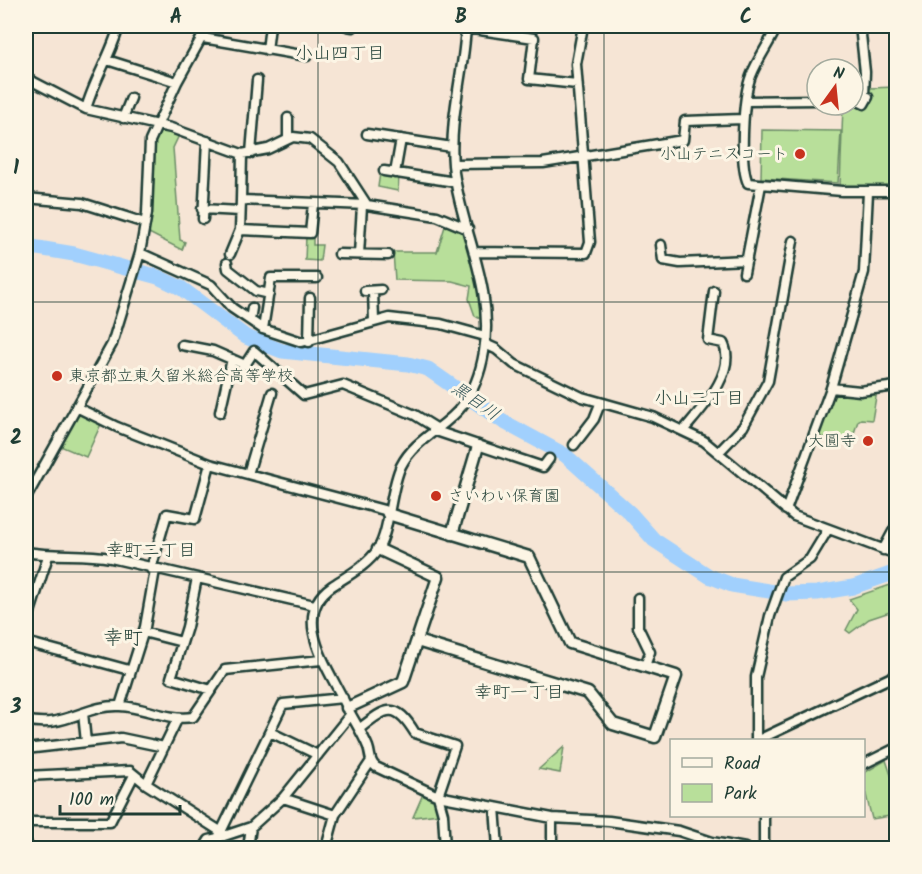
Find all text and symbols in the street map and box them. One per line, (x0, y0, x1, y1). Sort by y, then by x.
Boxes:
text: A (170, 2, 182, 34)
text: B (455, 2, 467, 34)
text: C (740, 2, 752, 34)
district label: 小山四丁目 (295, 40, 385, 69)
north arrow (805, 57, 865, 117)
text: N (830, 61, 847, 87)
place label: 小山テニスコート (660, 142, 788, 167)
marker: 小山テニスコート (793, 147, 807, 161)
text: 1 (13, 153, 19, 185)
place label: 東京都立東久留米総合高等学校 (69, 364, 293, 389)
marker: 東京都立東久留米総合高等学校 (50, 369, 64, 383)
water label: 黒目川 (445, 375, 505, 429)
district label: 小山二丁目 (654, 385, 744, 414)
text: 2 (10, 423, 22, 455)
place label: 大圓寺 (808, 429, 856, 454)
marker: 大圓寺 (861, 434, 875, 448)
place label: さいわい保育園 (448, 484, 560, 509)
marker: さいわい保育園 (429, 489, 443, 503)
district label: 幸町二丁目 (106, 537, 196, 566)
district label: 幸町 (103, 623, 143, 655)
district label: 幸町一丁目 (474, 679, 564, 708)
text: 3 (10, 692, 22, 724)
legend (670, 739, 865, 817)
text: Road (724, 750, 761, 779)
scale bar (60, 778, 180, 816)
text: Park (724, 780, 757, 809)
text: 100 m (69, 786, 114, 815)

